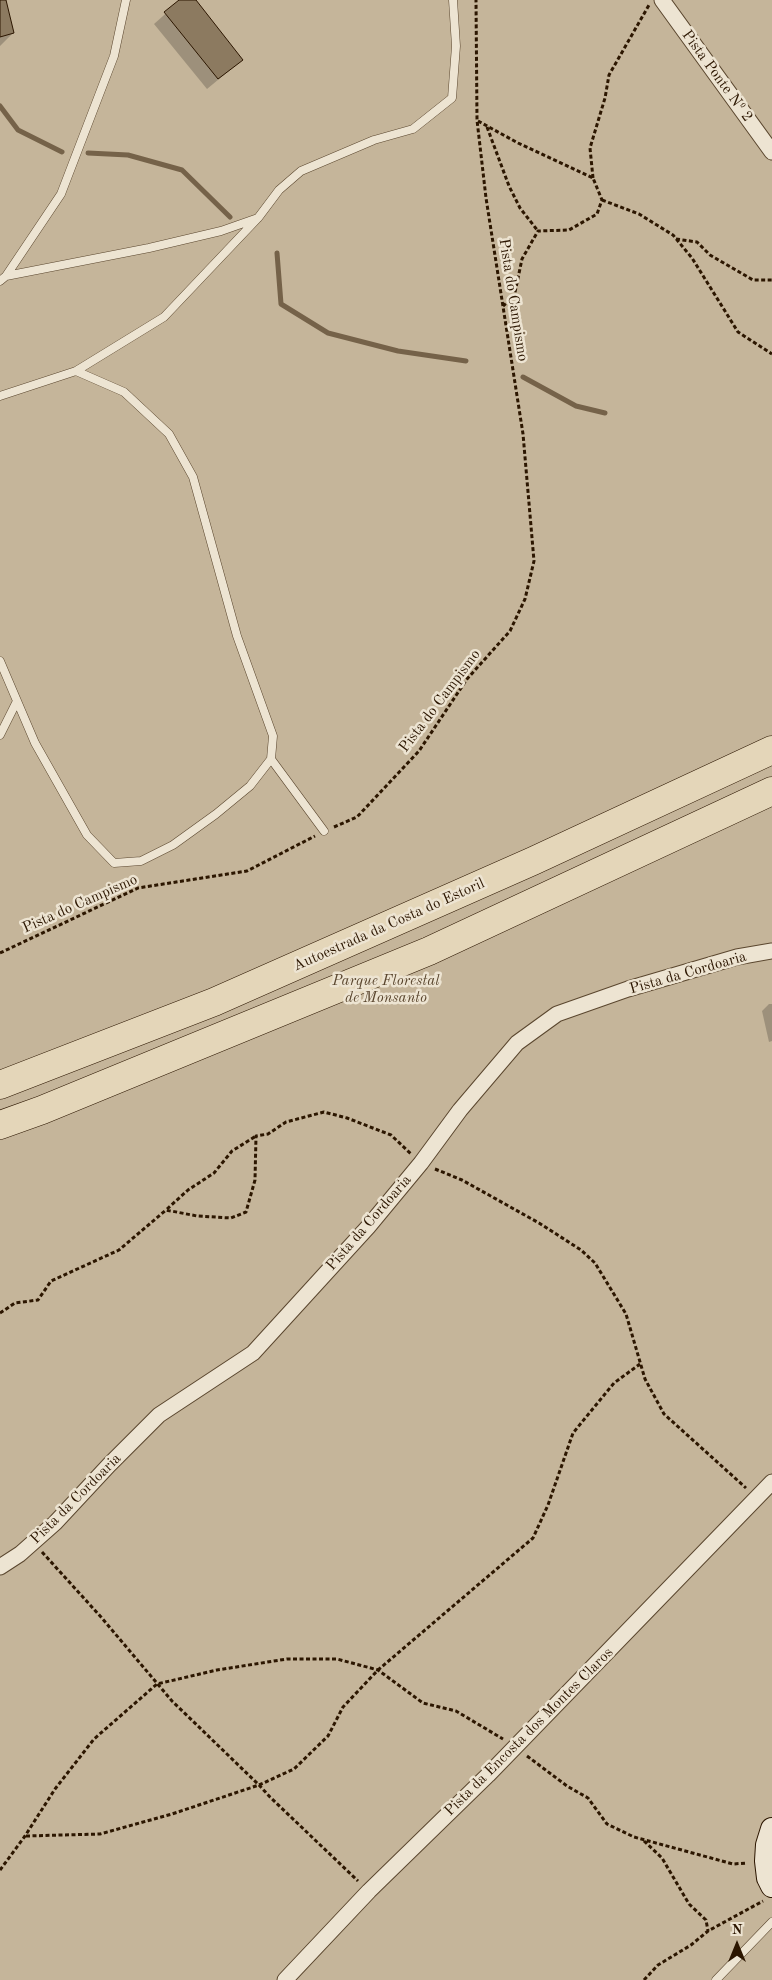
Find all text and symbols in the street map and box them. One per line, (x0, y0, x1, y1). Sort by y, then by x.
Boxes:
street label: Pista Ponte Nº 2 (678, 27, 756, 125)
street label: Pista do Campismo (494, 237, 532, 363)
street label: Pista do Campismo (395, 646, 485, 756)
street label: Pista do Campismo (20, 871, 140, 937)
street label: Autoestrada da Costa do Estoril (291, 875, 487, 975)
street label: Pista da Cordoaria (627, 948, 749, 998)
park label: Parque Florestal de Monsanto (332, 972, 440, 1007)
street label: Pista da Cordoaria (323, 1171, 415, 1275)
street label: Pista da Cordoaria (27, 1450, 125, 1548)
street label: Pista da Encosta dos Montes Claros (441, 1644, 617, 1820)
north arrow (712, 1920, 762, 1970)
text: N (732, 1923, 742, 1937)

